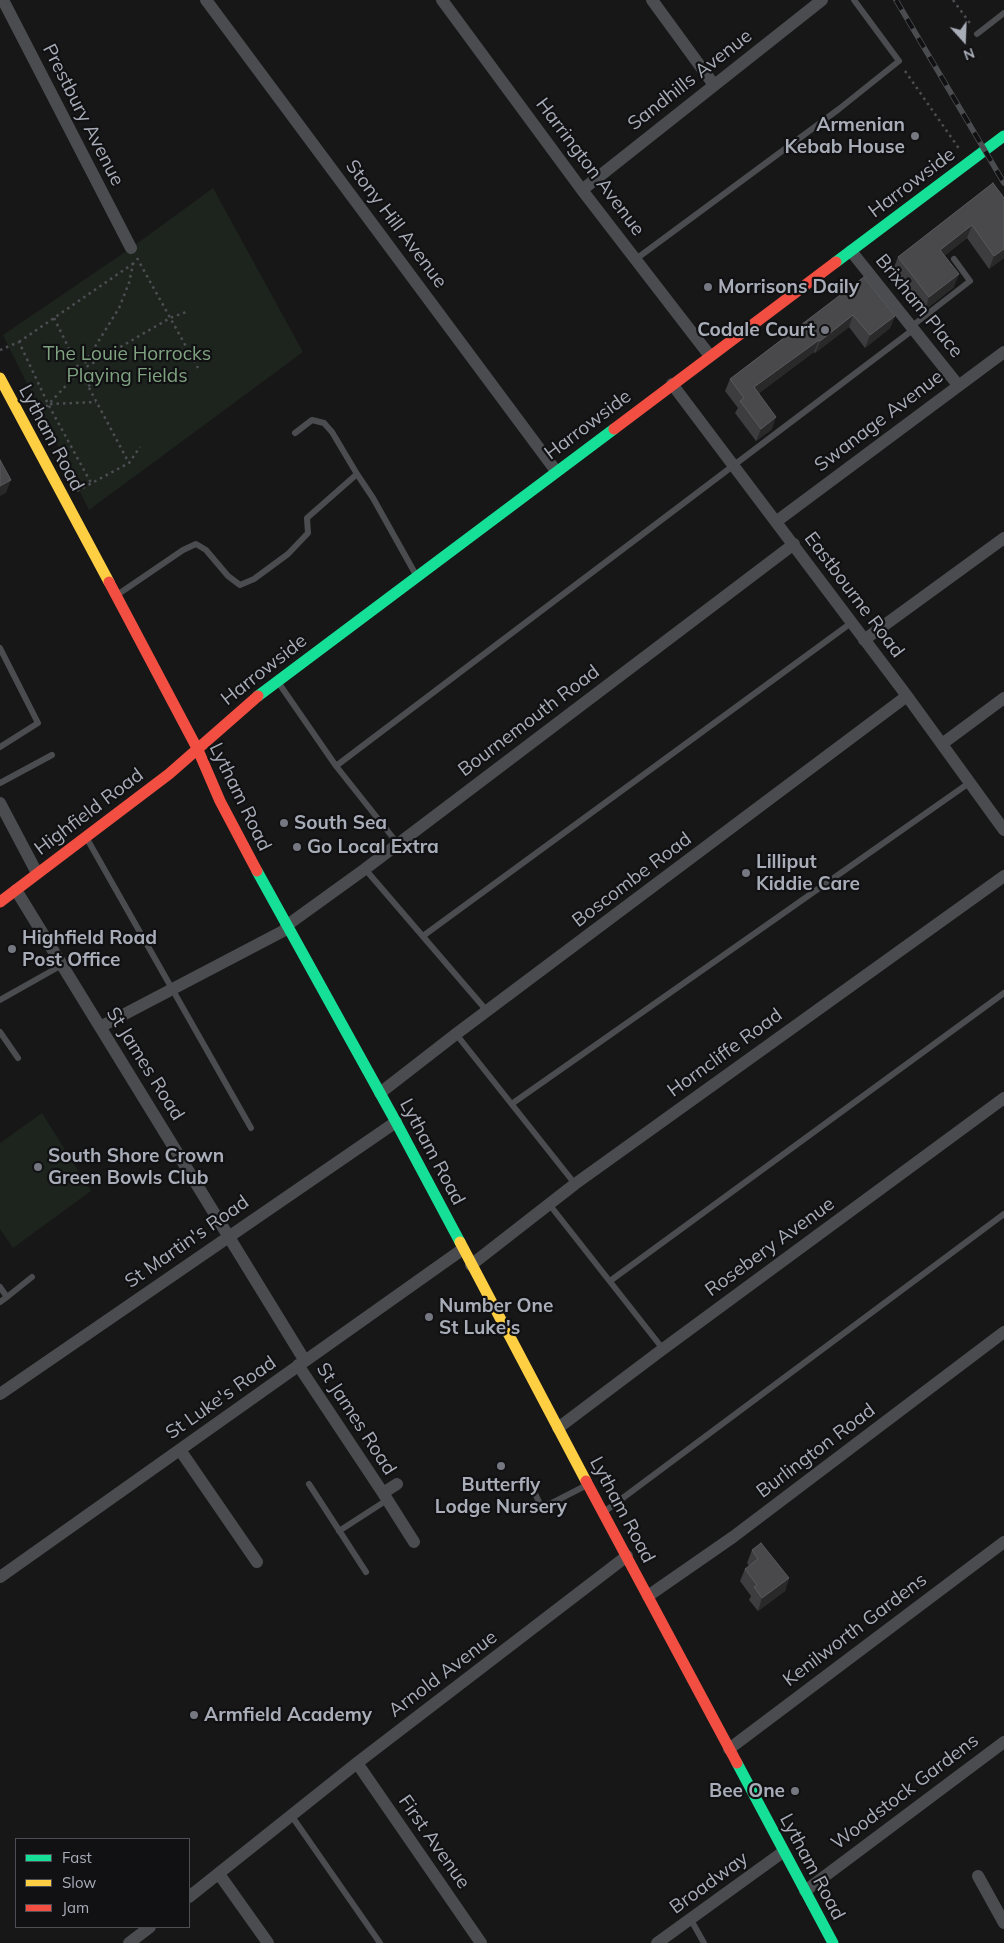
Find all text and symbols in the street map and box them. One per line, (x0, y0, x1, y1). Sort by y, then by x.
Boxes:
north arrow (939, 15, 989, 65)
street label: Sandhills Avenue (623, 25, 757, 135)
street label: Prestbury Avenue (37, 40, 129, 190)
text: N (961, 44, 977, 64)
street label: Harrington Avenue (531, 94, 649, 240)
place label: Armenian Kebab House (784, 114, 905, 158)
marker: Armenian Kebab House (909, 130, 921, 142)
street label: Harrowside (864, 143, 960, 223)
street label: Stony Hill Avenue (340, 155, 452, 293)
street label: Brixham Place (870, 250, 968, 362)
place label: Morrisons Daily (718, 276, 859, 298)
marker: Morrisons Daily (702, 281, 714, 293)
place label: Codale Court (697, 319, 815, 341)
marker: Codale Court (819, 324, 831, 336)
park label: The Louie Horrocks Playing Fields (43, 343, 211, 387)
street label: Swanage Avenue (810, 365, 948, 477)
street label: Lytham Road (13, 381, 89, 495)
street label: Harrowside (540, 385, 636, 465)
street label: Eastbourne Road (799, 528, 909, 662)
street label: Harrowside (217, 630, 311, 710)
street label: Bournemouth Road (454, 660, 604, 782)
street label: Lytham Road (204, 739, 276, 855)
street label: Highfield Road (30, 764, 148, 860)
place label: South Sea (294, 812, 387, 834)
marker: South Sea (278, 817, 290, 829)
street label: Boscombe Road (568, 828, 696, 932)
place label: Go Local Extra (307, 836, 439, 858)
marker: Go Local Extra (291, 841, 303, 853)
place label: Lilliput Kiddie Care (756, 851, 860, 895)
marker: Lilliput Kiddie Care (740, 867, 752, 879)
place label: Highfield Road Post Office (22, 927, 157, 971)
marker: Highfield Road Post Office (6, 943, 18, 955)
street label: St James Road (101, 1003, 189, 1125)
street label: Horncliffe Road (663, 1004, 787, 1102)
street label: Lytham Road (394, 1095, 470, 1209)
place label: South Shore Crown Green Bowls Club (48, 1145, 224, 1189)
marker: South Shore Crown Green Bowls Club (32, 1161, 44, 1173)
street label: St Martin's Road (121, 1191, 253, 1293)
street label: Rosebery Avenue (701, 1193, 839, 1301)
place label: Number One St Luke's (439, 1295, 553, 1339)
marker: Number One St Luke's (423, 1311, 435, 1323)
street label: St Luke's Road (161, 1351, 281, 1445)
street label: St James Road (311, 1359, 401, 1479)
street label: Burlington Road (752, 1399, 880, 1503)
street label: Lytham Road (584, 1453, 660, 1567)
marker: Butterfly Lodge Nursery (495, 1460, 507, 1472)
place label: Butterfly Lodge Nursery (435, 1474, 567, 1518)
street label: Kenilworth Gardens (779, 1569, 931, 1691)
street label: Arnold Avenue (384, 1626, 502, 1722)
place label: Armfield Academy (204, 1704, 372, 1726)
marker: Armfield Academy (188, 1709, 200, 1721)
street label: Woodstock Gardens (827, 1729, 983, 1855)
place label: Bee One (709, 1780, 785, 1802)
marker: Bee One (789, 1785, 801, 1797)
street label: First Avenue (393, 1791, 475, 1893)
street label: Lytham Road (774, 1810, 850, 1924)
legend (15, 1838, 190, 1928)
street label: Broadway (665, 1847, 753, 1919)
text: Fast (62, 1848, 92, 1867)
text: Slow (62, 1873, 96, 1892)
text: Jam (62, 1898, 89, 1917)

